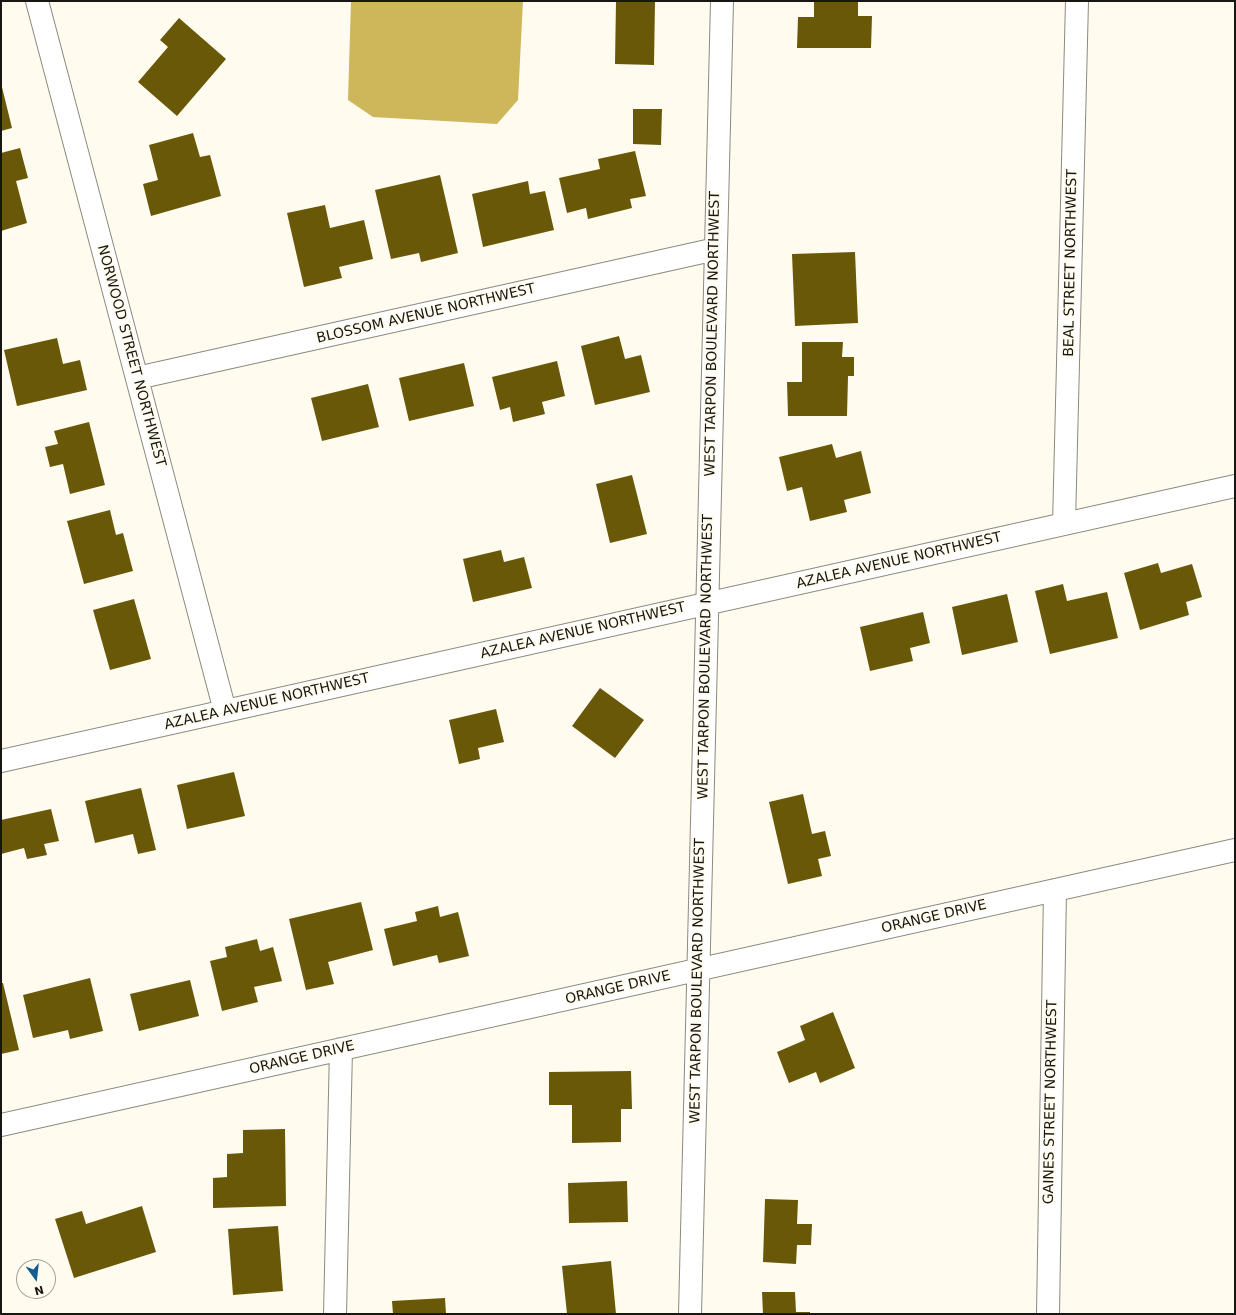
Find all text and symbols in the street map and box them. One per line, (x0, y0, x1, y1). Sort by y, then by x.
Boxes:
street label: BEAL STREET NORTHWEST (1061, 169, 1081, 357)
street label: WEST TARPON BOULEVARD NORTHWEST (702, 191, 724, 477)
street label: NORWOOD STREET NORTHWEST (93, 243, 169, 469)
street label: BLOSSOM AVENUE NORTHWEST (315, 281, 537, 347)
street label: WEST TARPON BOULEVARD NORTHWEST (695, 514, 717, 800)
street label: AZALEA AVENUE NORTHWEST (795, 529, 1003, 593)
street label: AZALEA AVENUE NORTHWEST (479, 599, 687, 663)
street label: AZALEA AVENUE NORTHWEST (163, 670, 371, 734)
street label: WEST TARPON BOULEVARD NORTHWEST (687, 838, 709, 1124)
street label: ORANGE DRIVE (880, 897, 988, 937)
street label: ORANGE DRIVE (564, 968, 672, 1008)
street label: GAINES STREET NORTHWEST (1041, 1000, 1061, 1204)
street label: ORANGE DRIVE (248, 1038, 356, 1078)
north arrow (16, 1259, 56, 1299)
text: N (33, 1283, 45, 1298)

